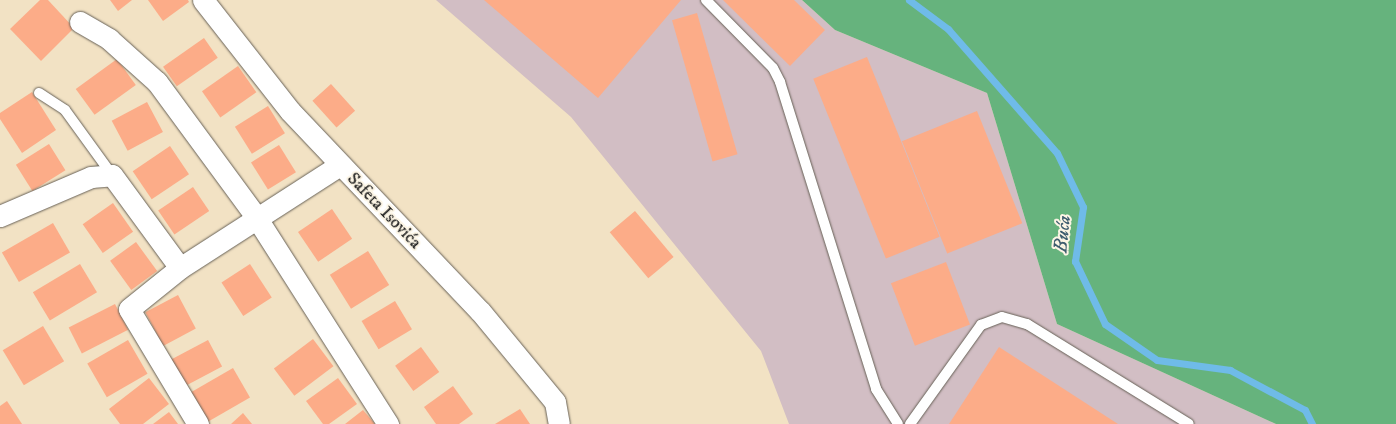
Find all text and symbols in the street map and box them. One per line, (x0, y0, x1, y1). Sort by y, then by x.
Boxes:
street label: Safeta Isovića (342, 168, 426, 254)
water label: Buća (1050, 214, 1076, 254)

